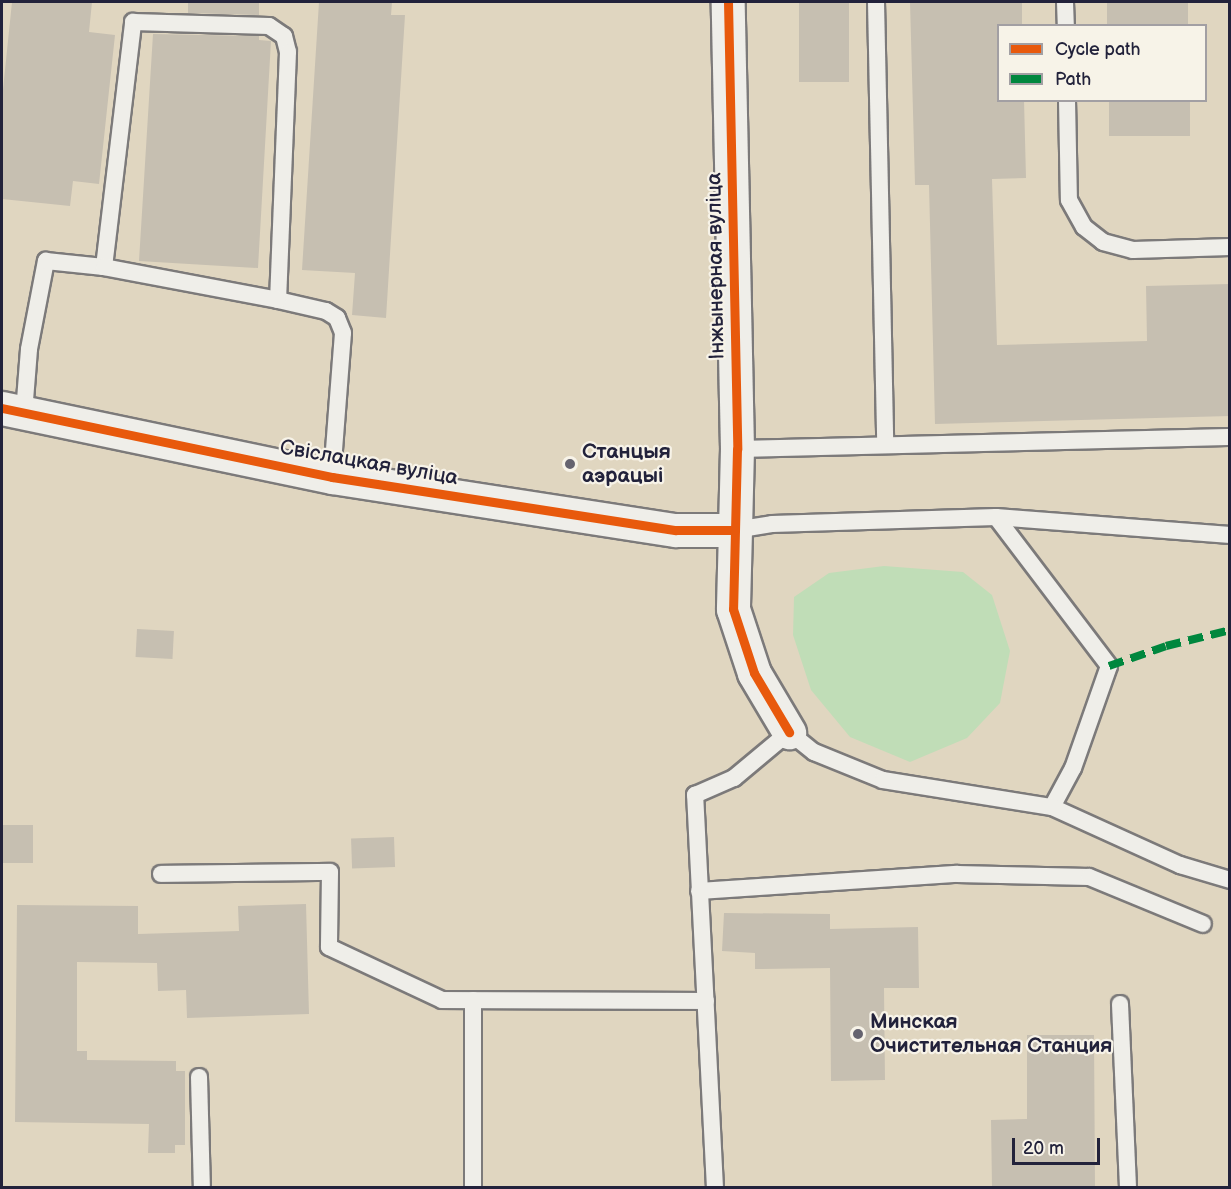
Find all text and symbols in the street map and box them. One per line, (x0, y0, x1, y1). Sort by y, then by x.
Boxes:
legend (997, 24, 1207, 102)
text: Cycle path (1055, 39, 1141, 60)
text: Path (1055, 69, 1091, 90)
street label: Інжынерная вуліца (702, 172, 730, 360)
street label: Свіслацкая вуліца (278, 435, 460, 491)
place label: Станцыя аэрацыі (582, 439, 671, 489)
marker: Станцыя аэрацыі (563, 457, 577, 471)
place label: Минская Очистительная Станция (870, 1009, 1112, 1059)
marker: Минская Очистительная Станция (851, 1027, 865, 1041)
scale bar (1015, 1126, 1104, 1164)
text: 20 m (1023, 1138, 1064, 1159)

